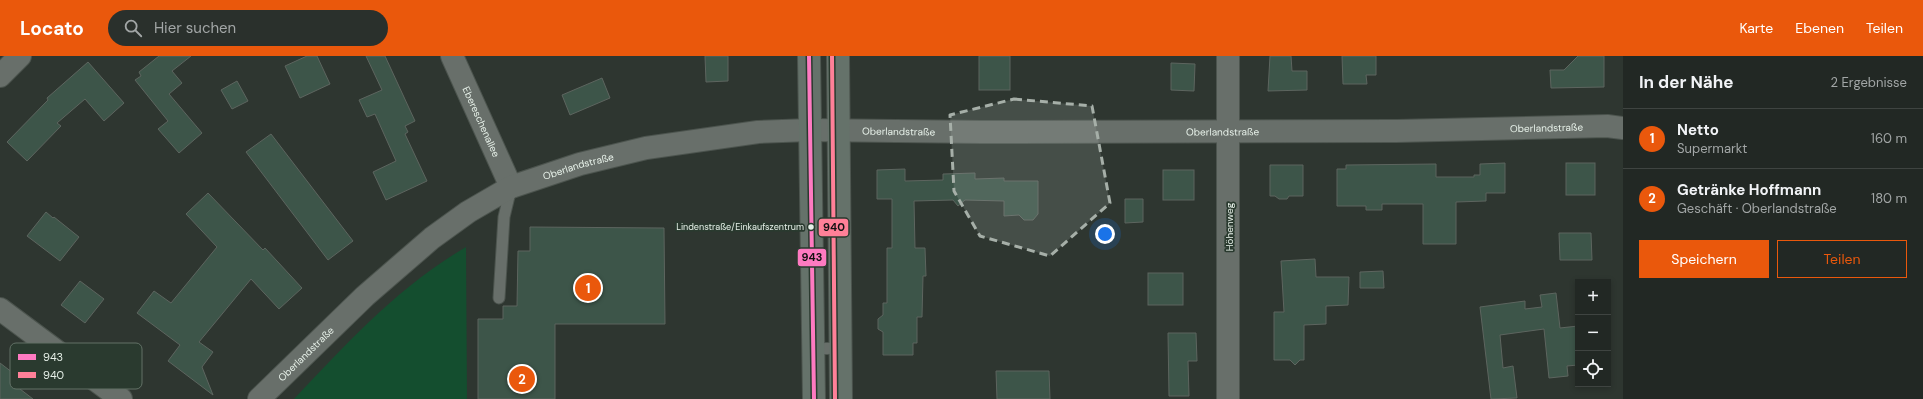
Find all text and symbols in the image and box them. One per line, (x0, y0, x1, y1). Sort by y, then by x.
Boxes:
search box (108, 10, 388, 46)
text: Locato (20, 16, 84, 41)
icon: search (122, 17, 144, 39)
text: Hier suchen (154, 18, 236, 38)
text: Karte (1739, 19, 1773, 37)
text: Ebenen (1795, 19, 1844, 37)
text: Teilen (1866, 19, 1903, 37)
text: In der Nähe (1639, 71, 1734, 93)
text: 2 Ergebnisse (1831, 74, 1907, 91)
street label: Ebereschenallee (460, 84, 503, 159)
street label: Oberlandstraße (1510, 120, 1584, 135)
text: Netto (1677, 120, 1719, 140)
street label: Oberlandstraße (862, 124, 936, 138)
street label: Oberlandstraße (1186, 125, 1260, 138)
text: 1 (1650, 130, 1654, 147)
text: 160 m (1871, 130, 1907, 147)
text: Supermarkt (1677, 140, 1747, 157)
street label: Oberlandstraße (541, 150, 615, 182)
text: Getränke Hoffmann (1677, 180, 1821, 200)
text: 2 (1648, 190, 1656, 207)
text: 180 m (1871, 190, 1907, 207)
text: Geschäft · Oberlandstraße (1677, 200, 1837, 217)
street label: Höhenweg (1223, 202, 1236, 251)
line badge: 940 (818, 218, 849, 237)
text: 940 (823, 220, 845, 234)
place label: Lindenstraße/Einkaufszentrum (676, 221, 804, 233)
marker: Lindenstraße/Einkaufszentrum (806, 222, 816, 232)
your location (1095, 224, 1115, 244)
button: Speichern (1639, 240, 1769, 278)
button: Teilen (1777, 240, 1907, 278)
line badge: 943 (797, 248, 827, 267)
text: 943 (802, 250, 822, 264)
pin: 1 (575, 273, 601, 303)
map controls (1575, 279, 1611, 387)
button: + (1575, 279, 1611, 315)
button: − (1575, 315, 1611, 351)
street label: Oberlandstraße (275, 323, 337, 384)
legend (10, 343, 142, 389)
text: 943 (43, 350, 63, 364)
button: locate (1575, 351, 1611, 387)
pin: 2 (509, 364, 535, 394)
text: 940 (43, 368, 64, 382)

